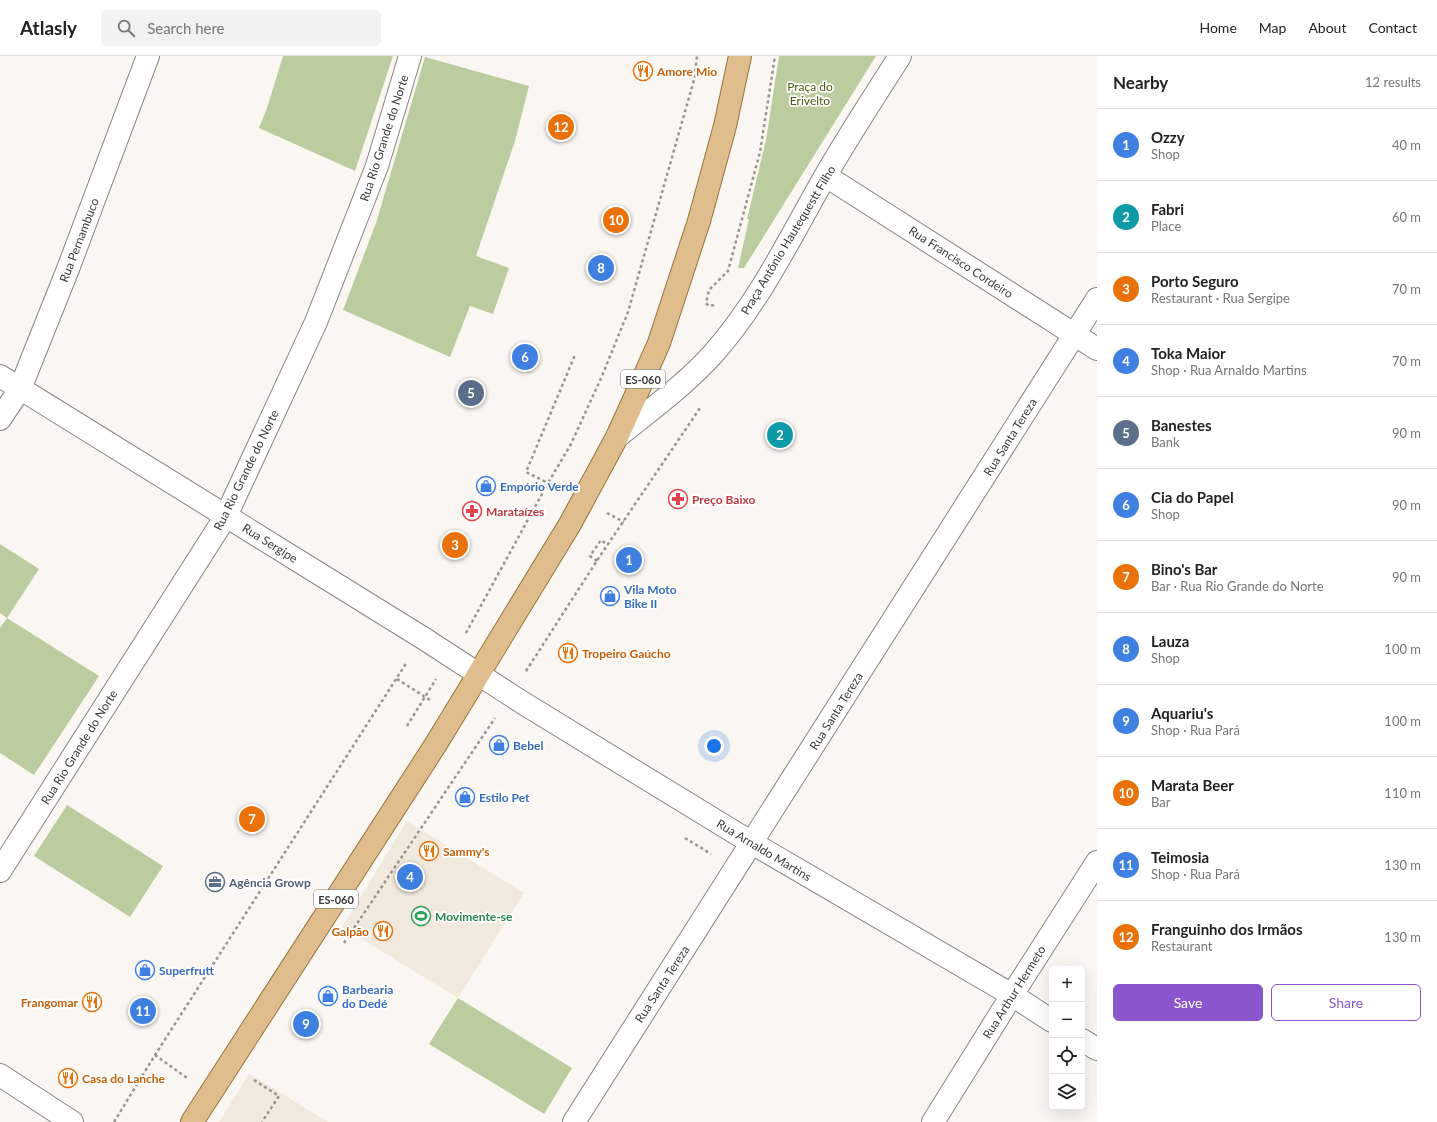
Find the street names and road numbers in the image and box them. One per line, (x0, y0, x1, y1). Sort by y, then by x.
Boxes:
street label: Rua Rio Grande do Norte (356, 73, 412, 203)
street label: Praça Antônio Hautequestt Filho (737, 163, 839, 317)
street label: Rua Pernambuco (56, 196, 102, 284)
street label: Rua Francisco Cordeiro (906, 223, 1016, 301)
road number: ES-060 (621, 370, 665, 388)
street label: Rua Santa Tereza (980, 395, 1040, 479)
street label: Rua Rio Grande do Norte (210, 407, 282, 533)
street label: Rua Sergipe (240, 520, 300, 566)
street label: Rua Santa Tereza (806, 669, 866, 753)
street label: Rua Rio Grande do Norte (38, 687, 120, 807)
street label: Rua Arnaldo Martins (714, 816, 814, 884)
road number: ES-060 (314, 890, 358, 908)
street label: Rua Santa Tereza (632, 943, 692, 1025)
street label: Rua Arthur Hermeto (979, 943, 1049, 1041)

